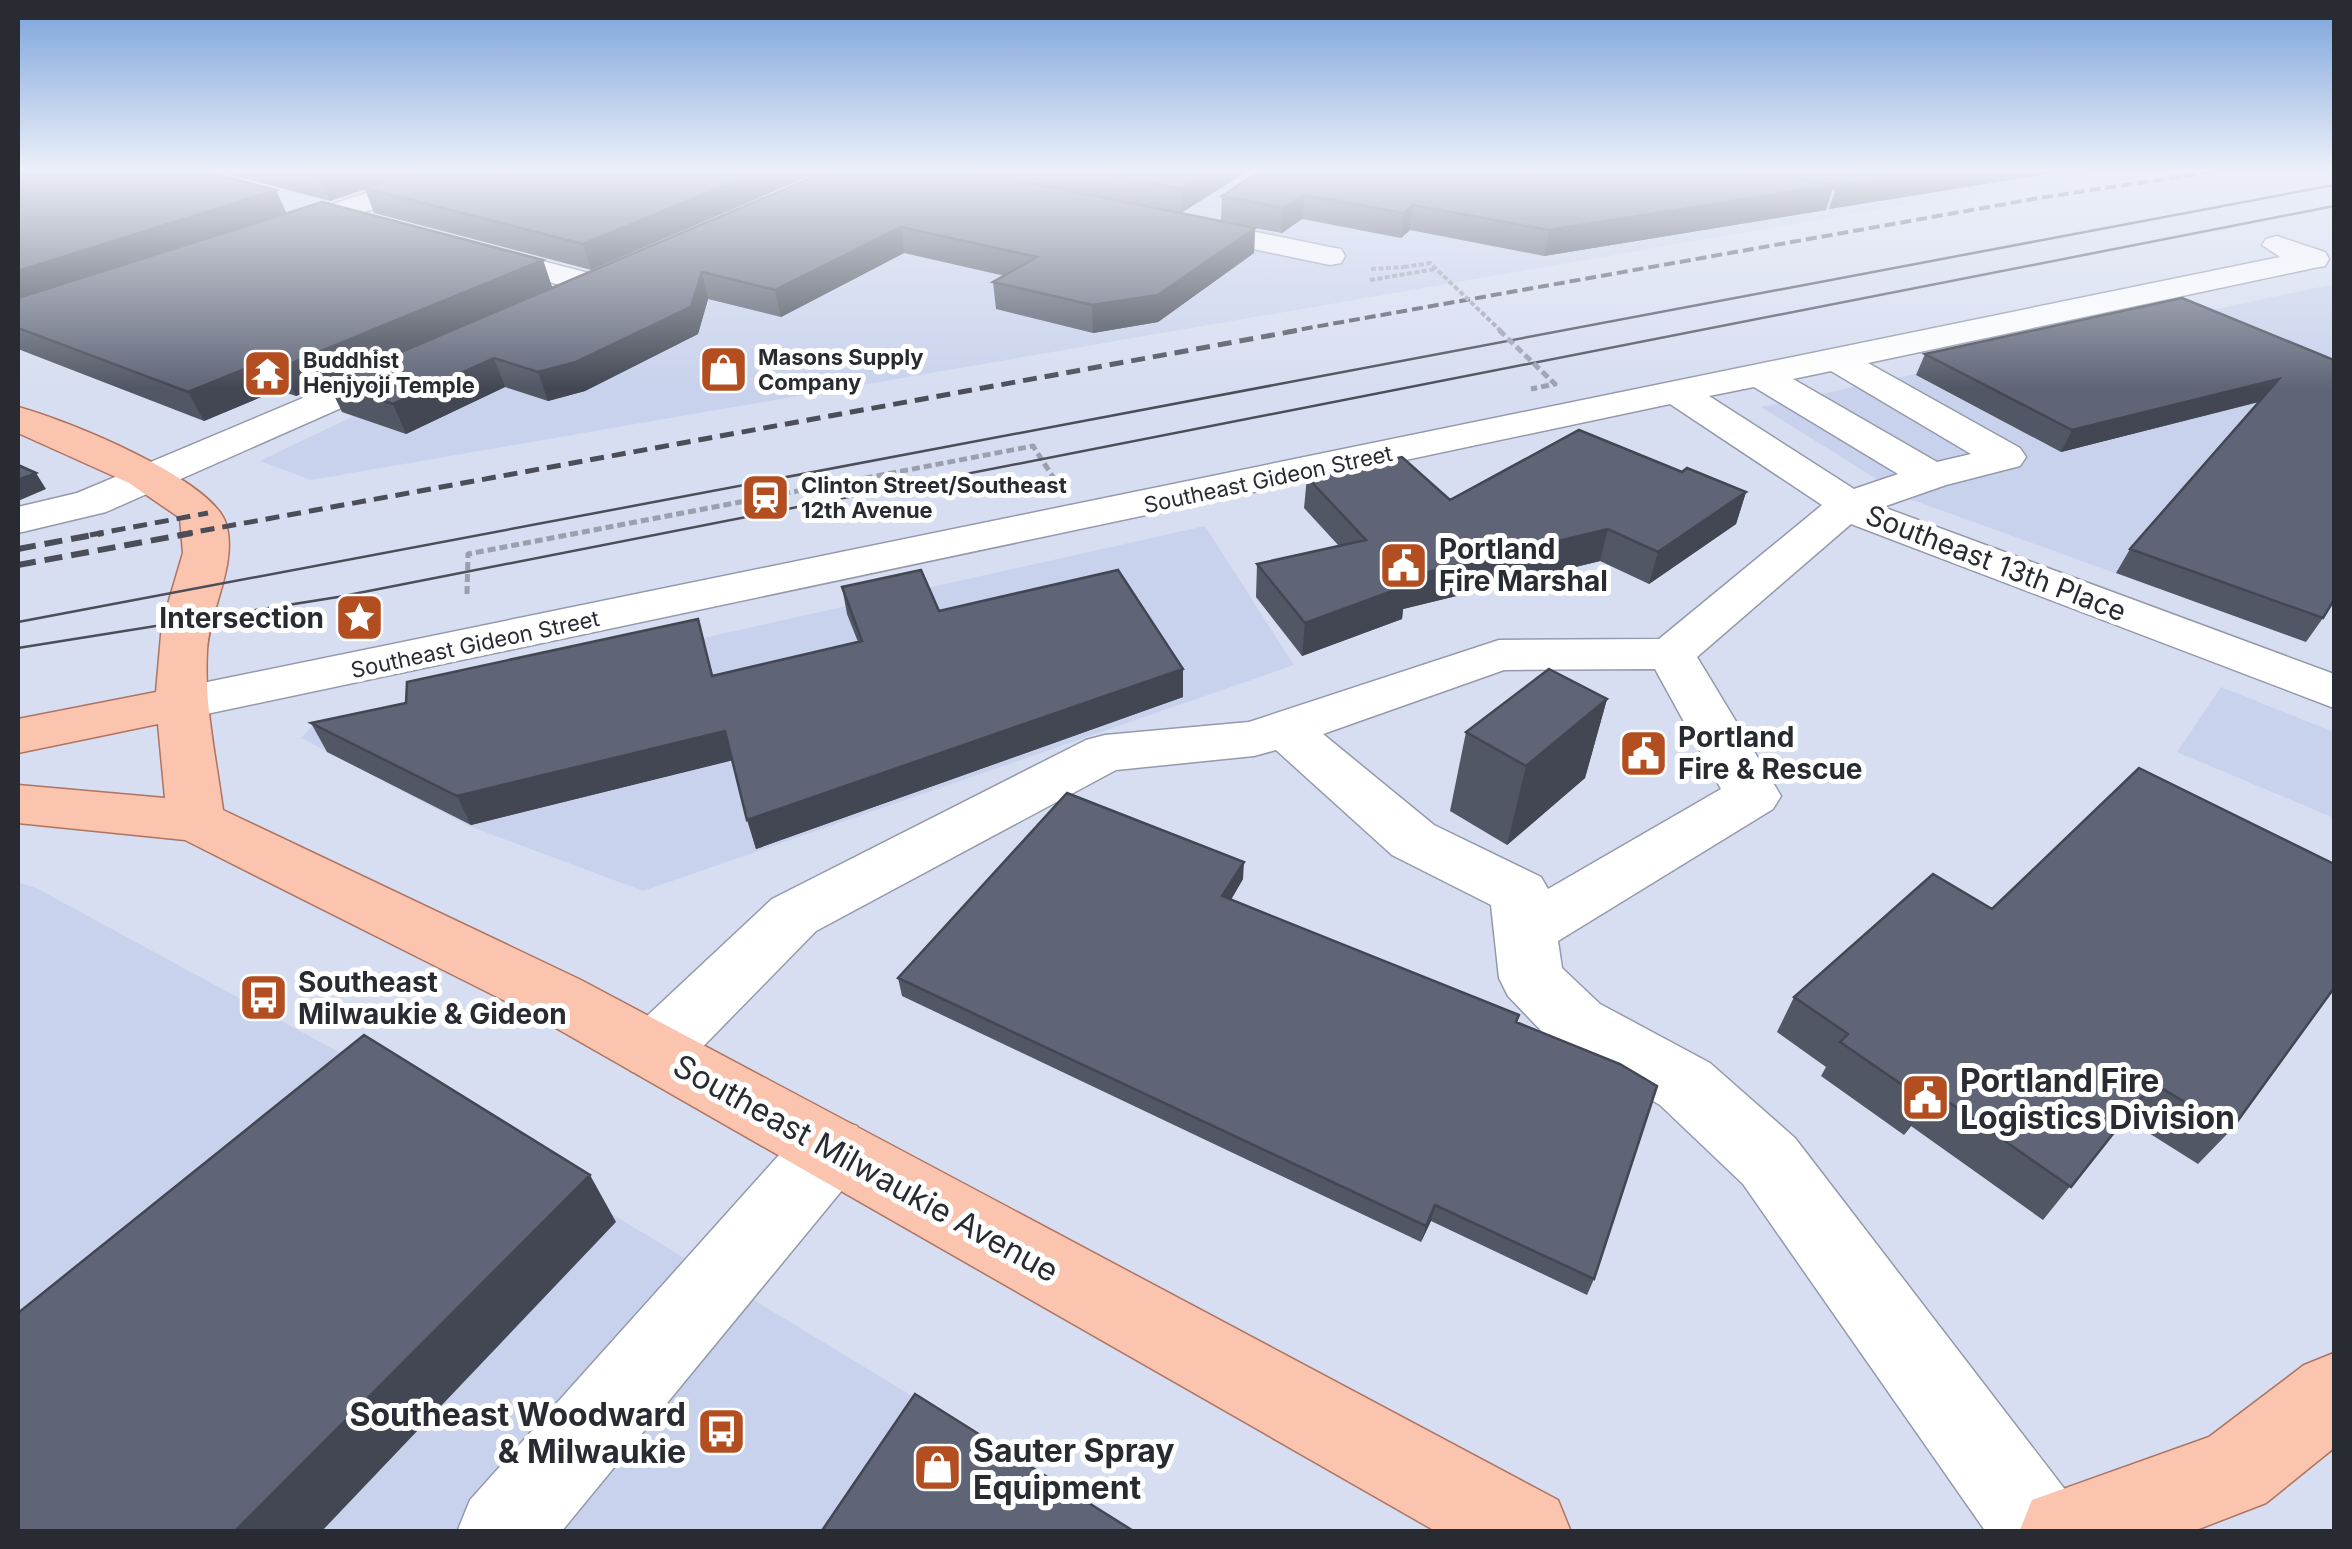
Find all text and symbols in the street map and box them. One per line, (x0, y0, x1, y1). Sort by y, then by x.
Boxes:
shop icon: Masons Supply Company (697, 344, 749, 396)
place label: Masons Supply Company (758, 344, 924, 395)
temple icon: Buddhist Henjyoji Temple (242, 347, 294, 399)
place label: Buddhist Henjyoji Temple (303, 347, 475, 398)
street label: Southeast Gideon Street (1141, 440, 1395, 518)
station icon: Clinton Street/Southeast 12th Avenue (740, 472, 792, 524)
place label: Clinton Street/Southeast 12th Avenue (801, 472, 1067, 523)
street label: Southeast 13th Place (1861, 498, 2131, 628)
place label: Portland Fire Marshal (1439, 532, 1608, 598)
public building icon: Portland Fire Marshal (1378, 539, 1430, 591)
place icon: Intersection (333, 592, 385, 644)
place label: Intersection (159, 601, 324, 635)
street label: Southeast Gideon Street (348, 605, 602, 683)
place label: Portland Fire & Rescue (1678, 720, 1863, 786)
public building icon: Portland Fire & Rescue (1617, 727, 1669, 779)
place label: Southeast Milwaukie & Gideon (298, 965, 567, 1031)
bus stop icon: Southeast Milwaukie & Gideon (237, 972, 289, 1024)
street label: Southeast Milwaukie Avenue (667, 1046, 1065, 1290)
place label: Portland Fire Logistics Division (1960, 1061, 2235, 1137)
public building icon: Portland Fire Logistics Division (1899, 1072, 1951, 1124)
place label: Southeast Woodward & Milwaukie (349, 1395, 686, 1471)
bus stop icon: Southeast Woodward & Milwaukie (695, 1406, 747, 1458)
place label: Sauter Spray Equipment (973, 1431, 1175, 1507)
shop icon: Sauter Spray Equipment (912, 1442, 964, 1494)

